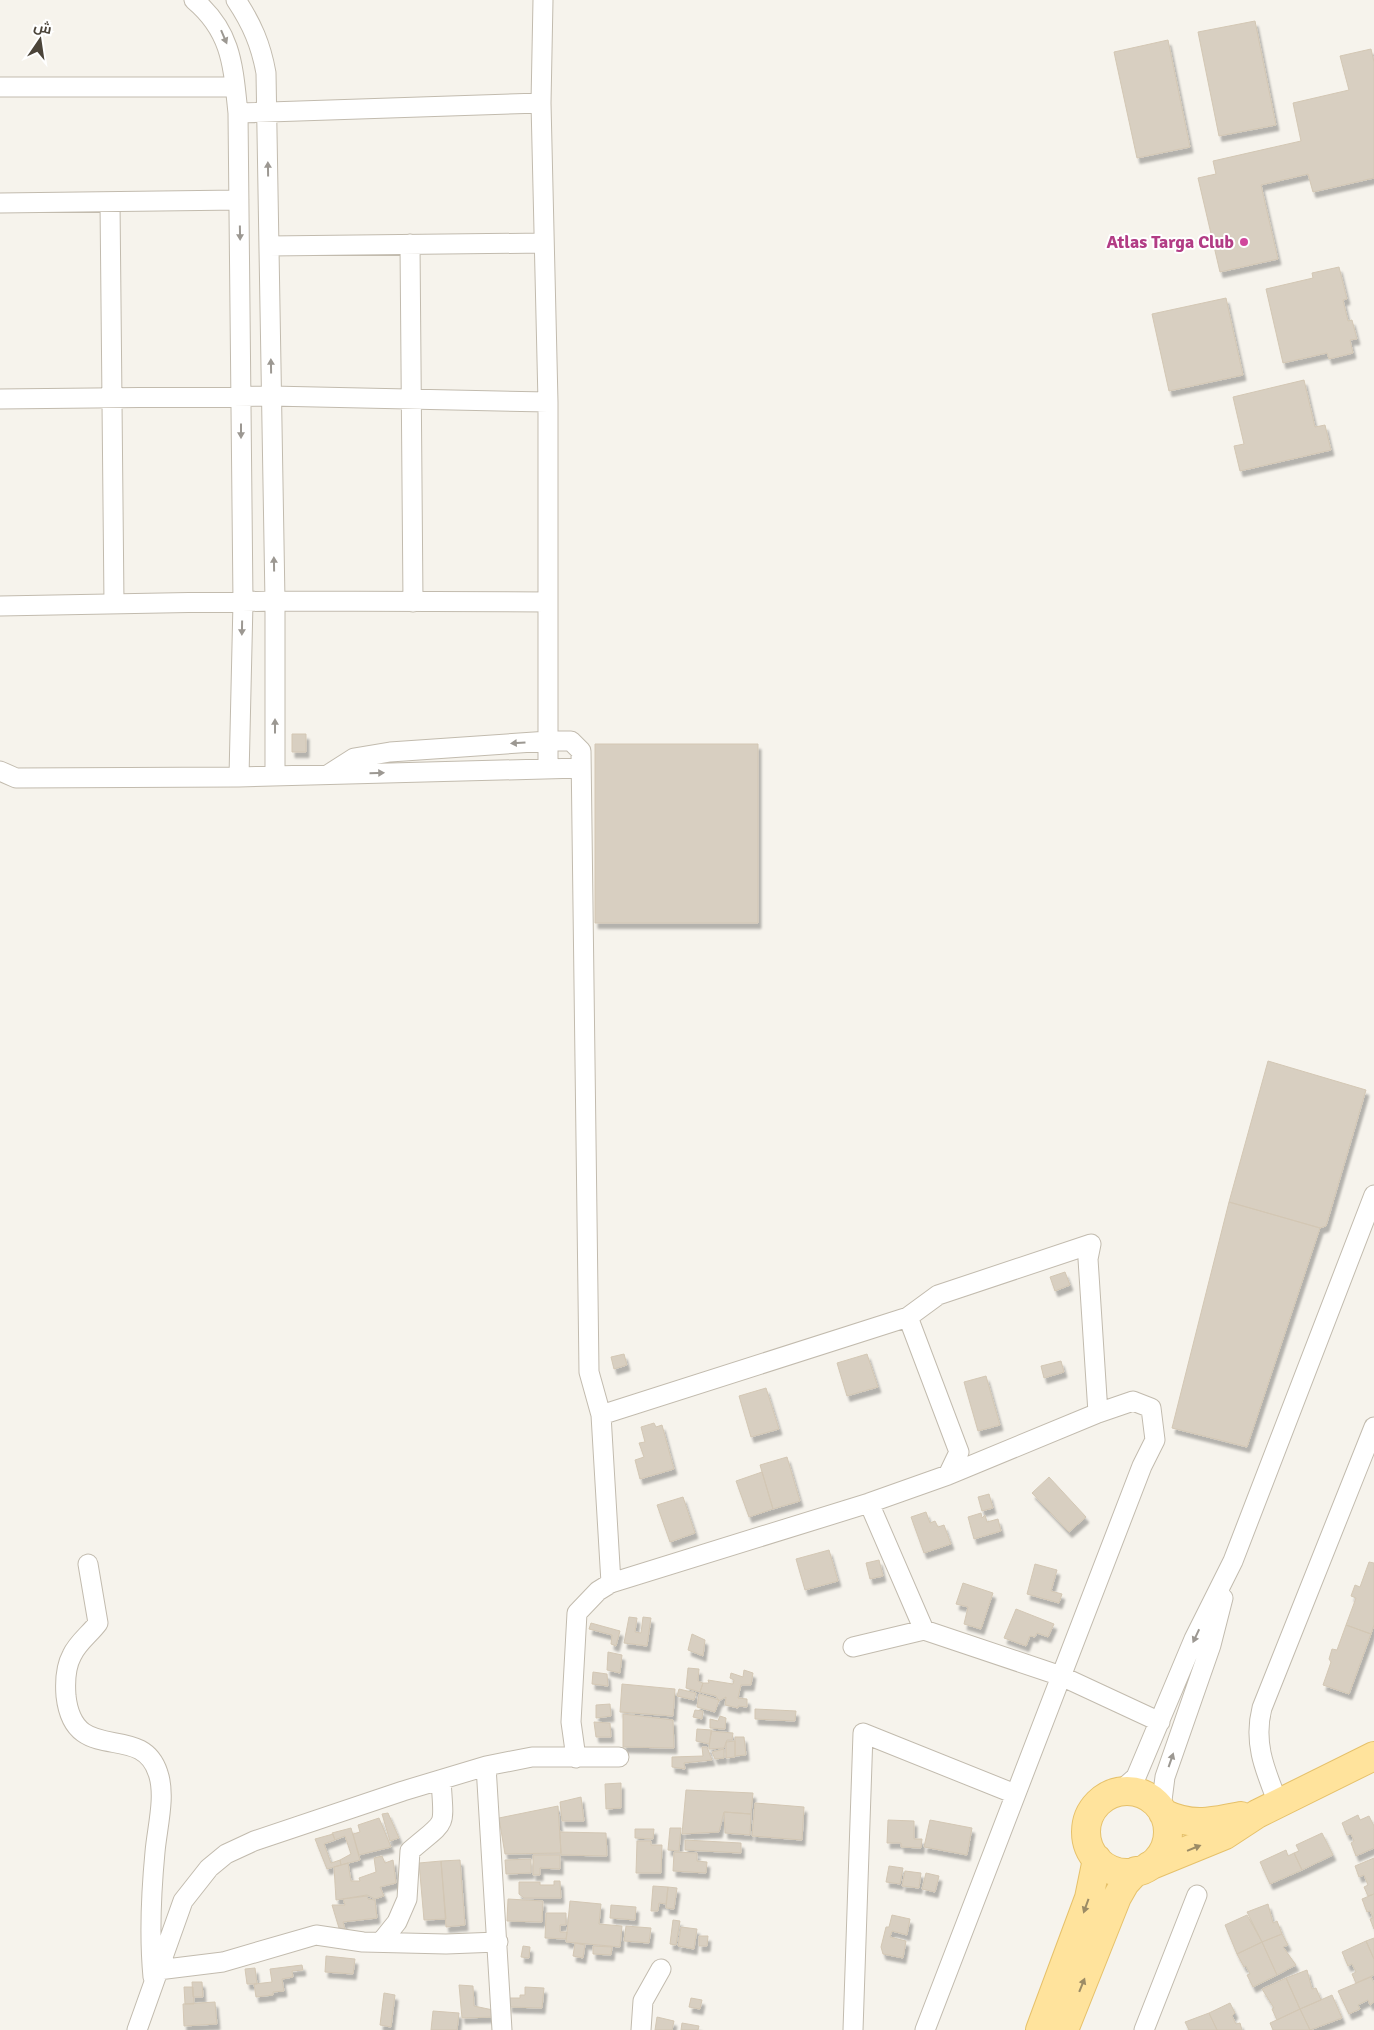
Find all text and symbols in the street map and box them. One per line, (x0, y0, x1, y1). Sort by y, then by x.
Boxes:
north arrow (15, 15, 65, 65)
text: ش (32, 18, 54, 38)
one-way arrow (220, 30, 228, 45)
one-way arrow (263, 161, 271, 177)
one-way arrow (236, 225, 244, 241)
place label: Atlas Targa Club (1107, 231, 1234, 253)
marker: Atlas Targa Club (1238, 236, 1250, 248)
one-way arrow (267, 358, 275, 374)
one-way arrow (238, 423, 246, 439)
one-way arrow (270, 555, 278, 571)
one-way arrow (238, 620, 246, 636)
one-way arrow (271, 718, 279, 734)
one-way arrow (510, 739, 526, 747)
one-way arrow (370, 768, 386, 776)
one-way arrow (1192, 1629, 1200, 1643)
one-way arrow (1168, 1753, 1175, 1768)
one-way arrow (1187, 1843, 1201, 1851)
one-way arrow (1082, 1899, 1090, 1914)
one-way arrow (1078, 1977, 1086, 1992)

